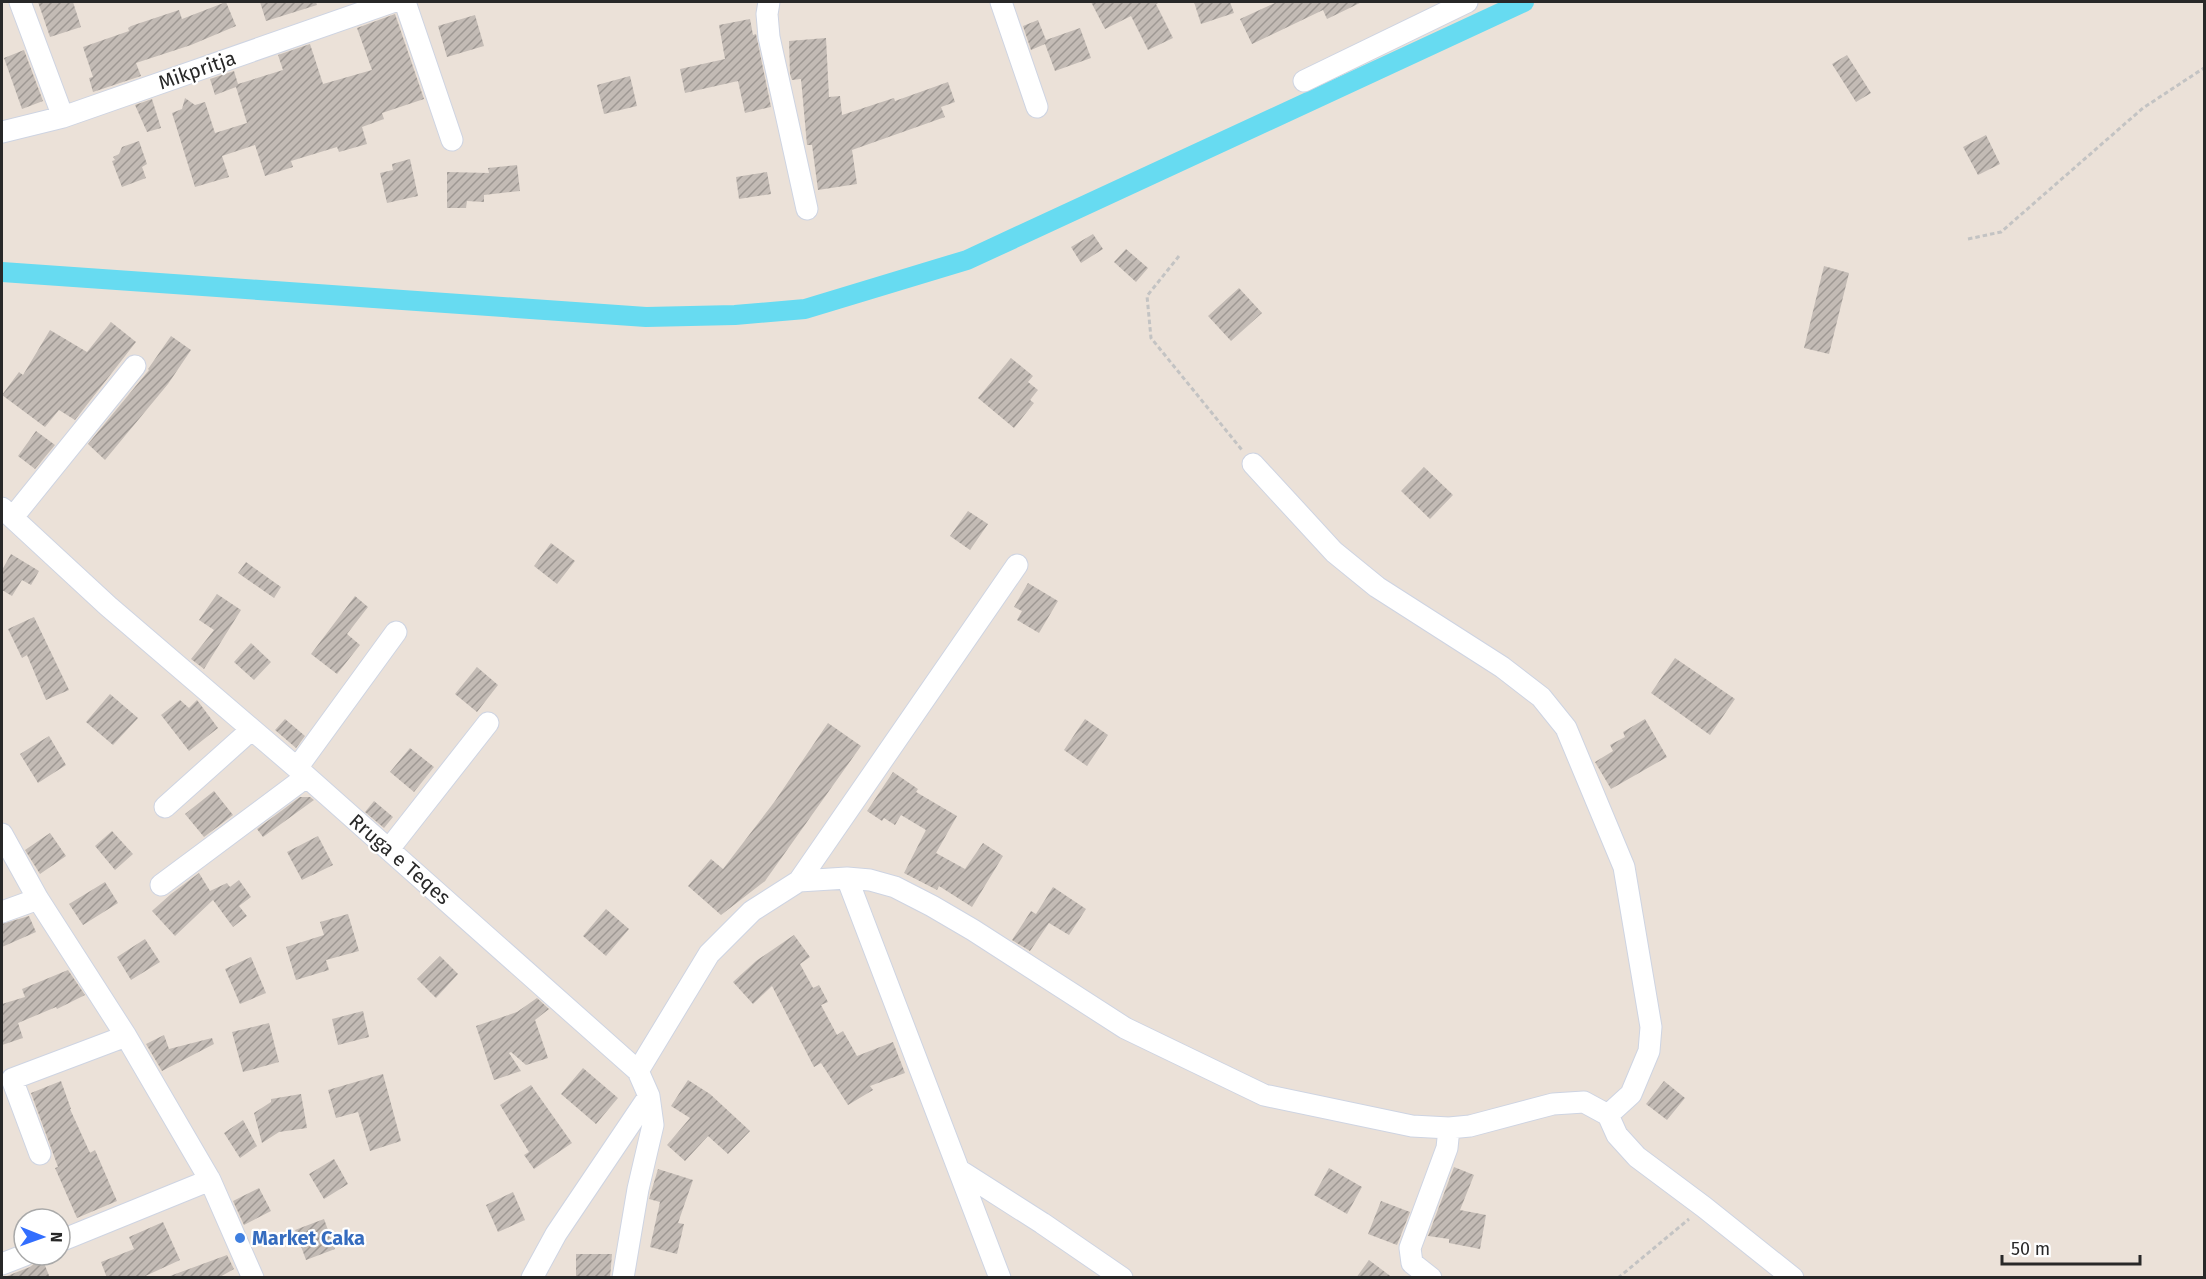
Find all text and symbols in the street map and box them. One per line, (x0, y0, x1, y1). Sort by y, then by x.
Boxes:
street label: Mikpritja (155, 46, 239, 94)
street label: Rruga e Teqes (345, 809, 455, 909)
north arrow (12, 1207, 72, 1267)
place label: Market Caka (252, 1226, 365, 1250)
scale bar (2002, 1228, 2140, 1266)
marker: Market Caka (233, 1231, 247, 1245)
text: N (47, 1232, 66, 1243)
text: 50 m (2011, 1238, 2050, 1260)

